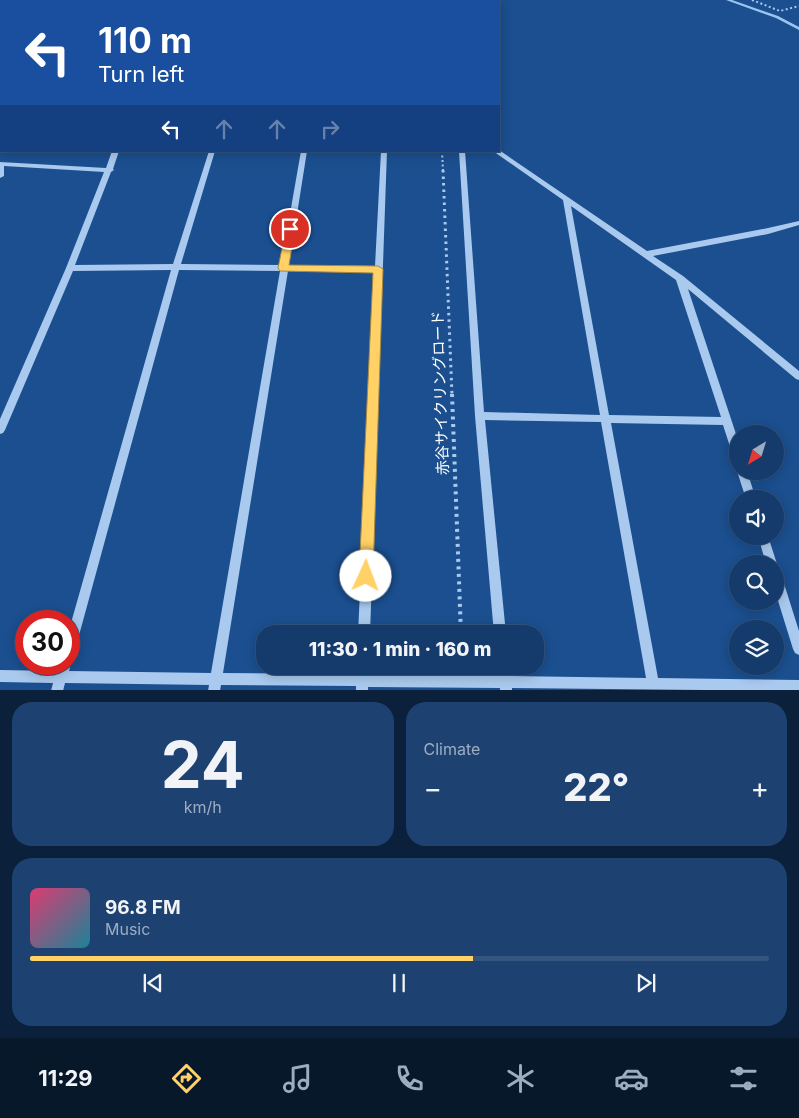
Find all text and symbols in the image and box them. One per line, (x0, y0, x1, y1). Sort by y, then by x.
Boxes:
text: 110 m (98, 19, 192, 61)
icon: left (15, 20, 80, 85)
text: Turn left (98, 61, 184, 87)
icon: left (157, 115, 185, 143)
icon: ahead (210, 115, 238, 143)
icon: ahead (263, 115, 291, 143)
icon: right (316, 115, 344, 143)
pin (269, 208, 311, 250)
icon: arrive (276, 215, 304, 243)
street label: 赤谷サイクリングロード (428, 310, 452, 476)
north arrow (729, 425, 784, 480)
map controls (729, 425, 784, 675)
button: sound (729, 490, 784, 545)
position arrow (339, 549, 391, 601)
button: search (729, 555, 784, 610)
speed limit sign: 30 (15, 610, 80, 675)
button: layers (729, 620, 784, 675)
text: 11:30 · 1 min · 160 m (309, 638, 491, 661)
text: 24 (161, 725, 245, 804)
text: Climate (424, 739, 480, 759)
text: 22° (563, 764, 629, 810)
text: − (424, 771, 442, 805)
text: + (750, 771, 769, 805)
text: km/h (184, 797, 222, 817)
text: 96.8 FM (105, 896, 181, 919)
text: Music (105, 919, 150, 939)
icon: previous (139, 969, 167, 997)
icon: pause (385, 969, 413, 997)
icon: next (632, 969, 660, 997)
icon: directions (169, 1061, 204, 1096)
icon: music (280, 1061, 315, 1096)
icon: phone (392, 1061, 427, 1096)
icon: climate (503, 1061, 538, 1096)
icon: car (614, 1061, 649, 1096)
icon: filters (726, 1061, 761, 1096)
text: 11:29 (38, 1065, 93, 1091)

